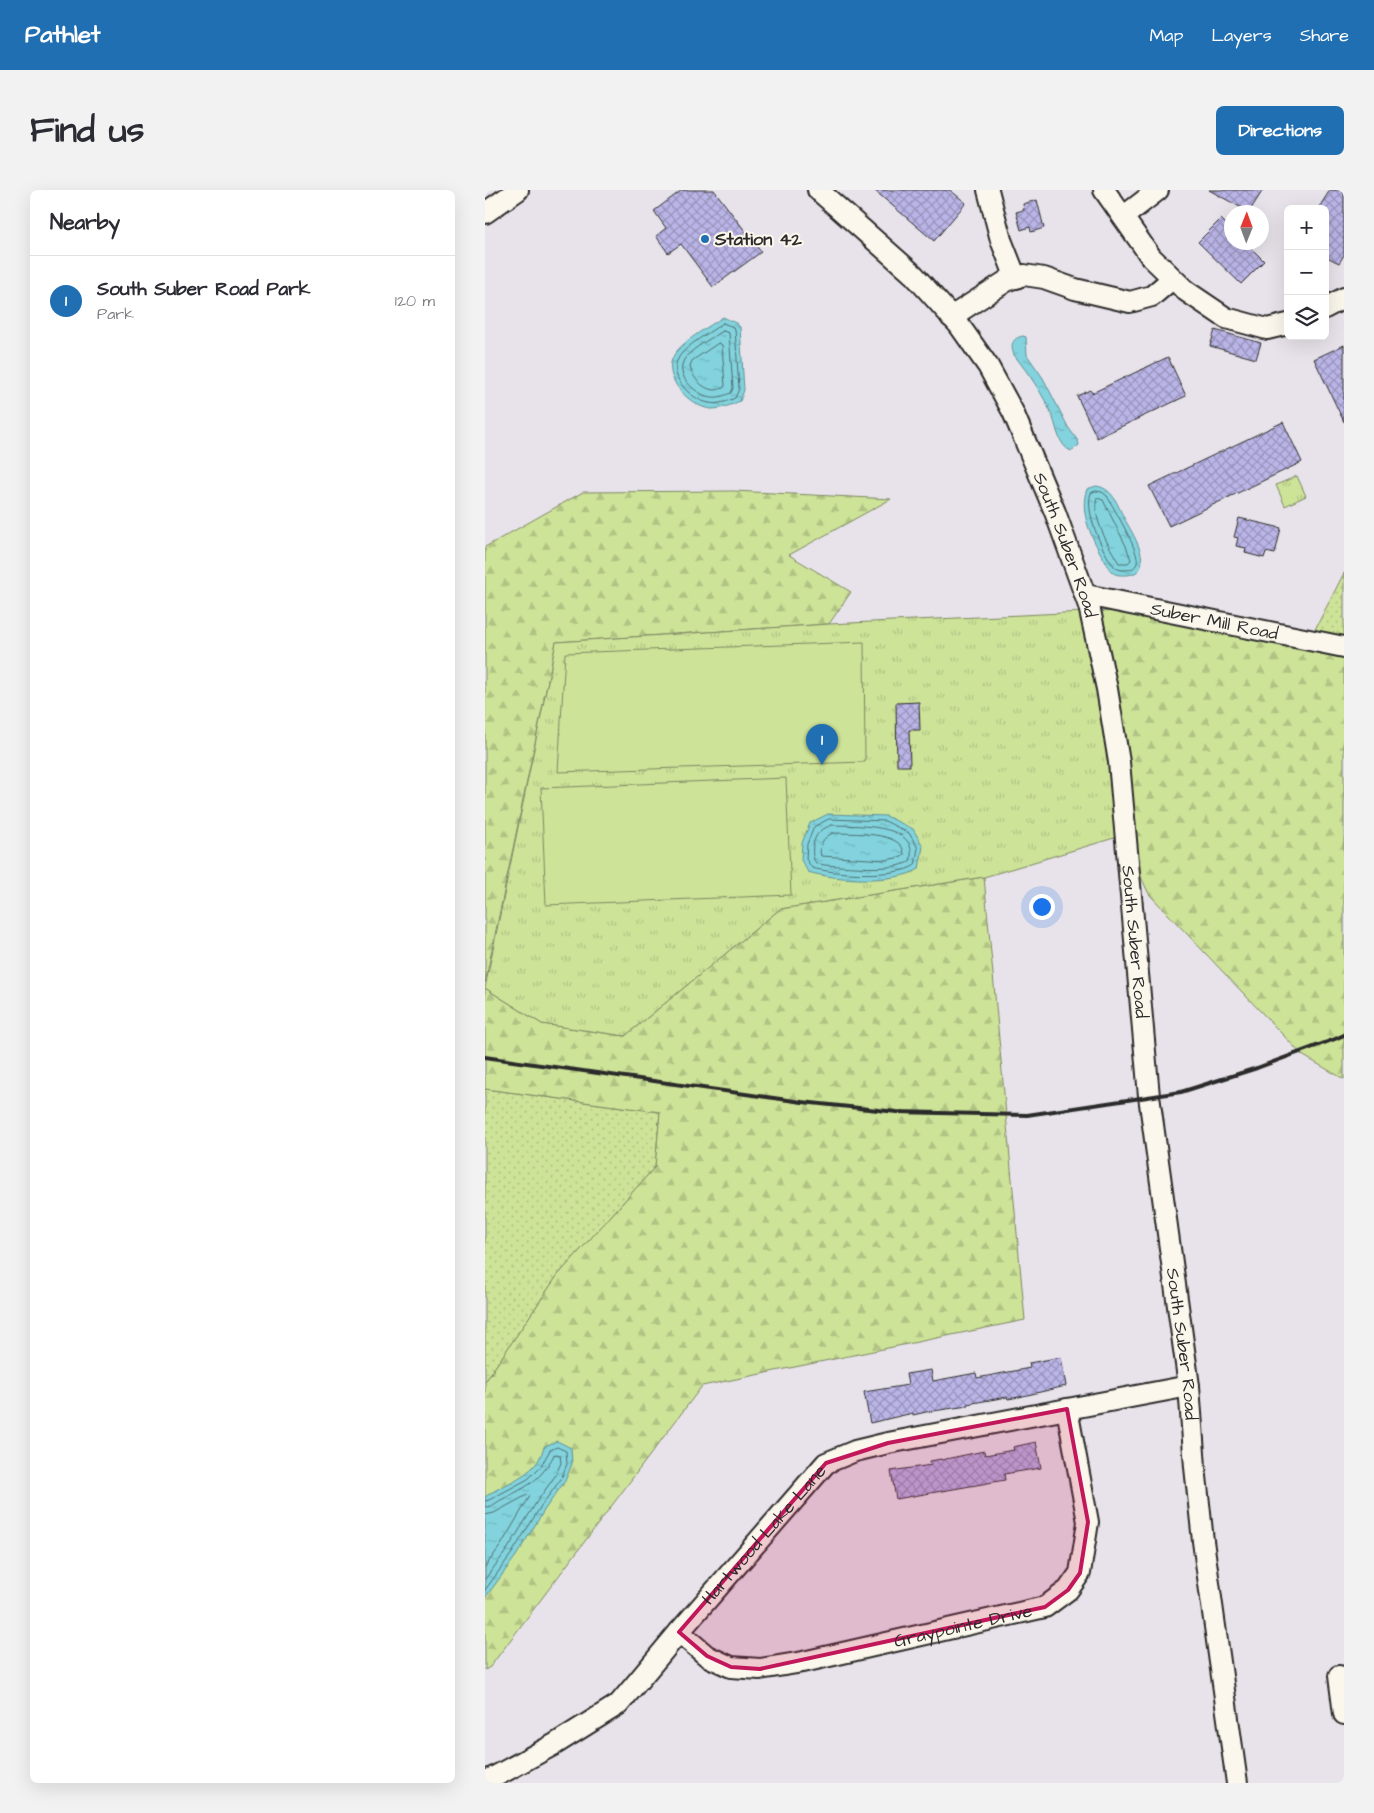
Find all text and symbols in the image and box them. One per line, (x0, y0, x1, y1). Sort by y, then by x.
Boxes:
text: Pathlet (25, 18, 101, 52)
text: Map (1149, 23, 1183, 48)
text: Layers (1211, 23, 1272, 48)
text: Share (1300, 23, 1349, 48)
text: Find us (30, 106, 144, 155)
button: Directions (1216, 106, 1344, 155)
north arrow (1224, 205, 1269, 250)
map controls (1284, 205, 1329, 340)
button: + (1284, 205, 1329, 250)
text: Nearby (50, 208, 120, 237)
place label: Station 42 (714, 227, 803, 252)
marker: Station 42 (699, 233, 711, 245)
button: − (1284, 250, 1329, 295)
text: South Suber Road Park (97, 276, 310, 303)
text: 1 (65, 290, 67, 312)
text: 120 m (395, 290, 435, 312)
button: layers (1284, 295, 1329, 340)
text: Park (97, 303, 134, 325)
street label: South Suber Road (1027, 468, 1104, 620)
street label: Suber Mill Road (1148, 596, 1280, 646)
pin: 1 (806, 724, 838, 765)
street label: South Suber Road (1116, 864, 1154, 1019)
your location (1029, 894, 1055, 920)
street label: South Suber Road (1160, 1266, 1204, 1421)
street label: Hartwood Lake Lane (696, 1459, 832, 1610)
street label: Graypointe Drive (891, 1598, 1035, 1653)

